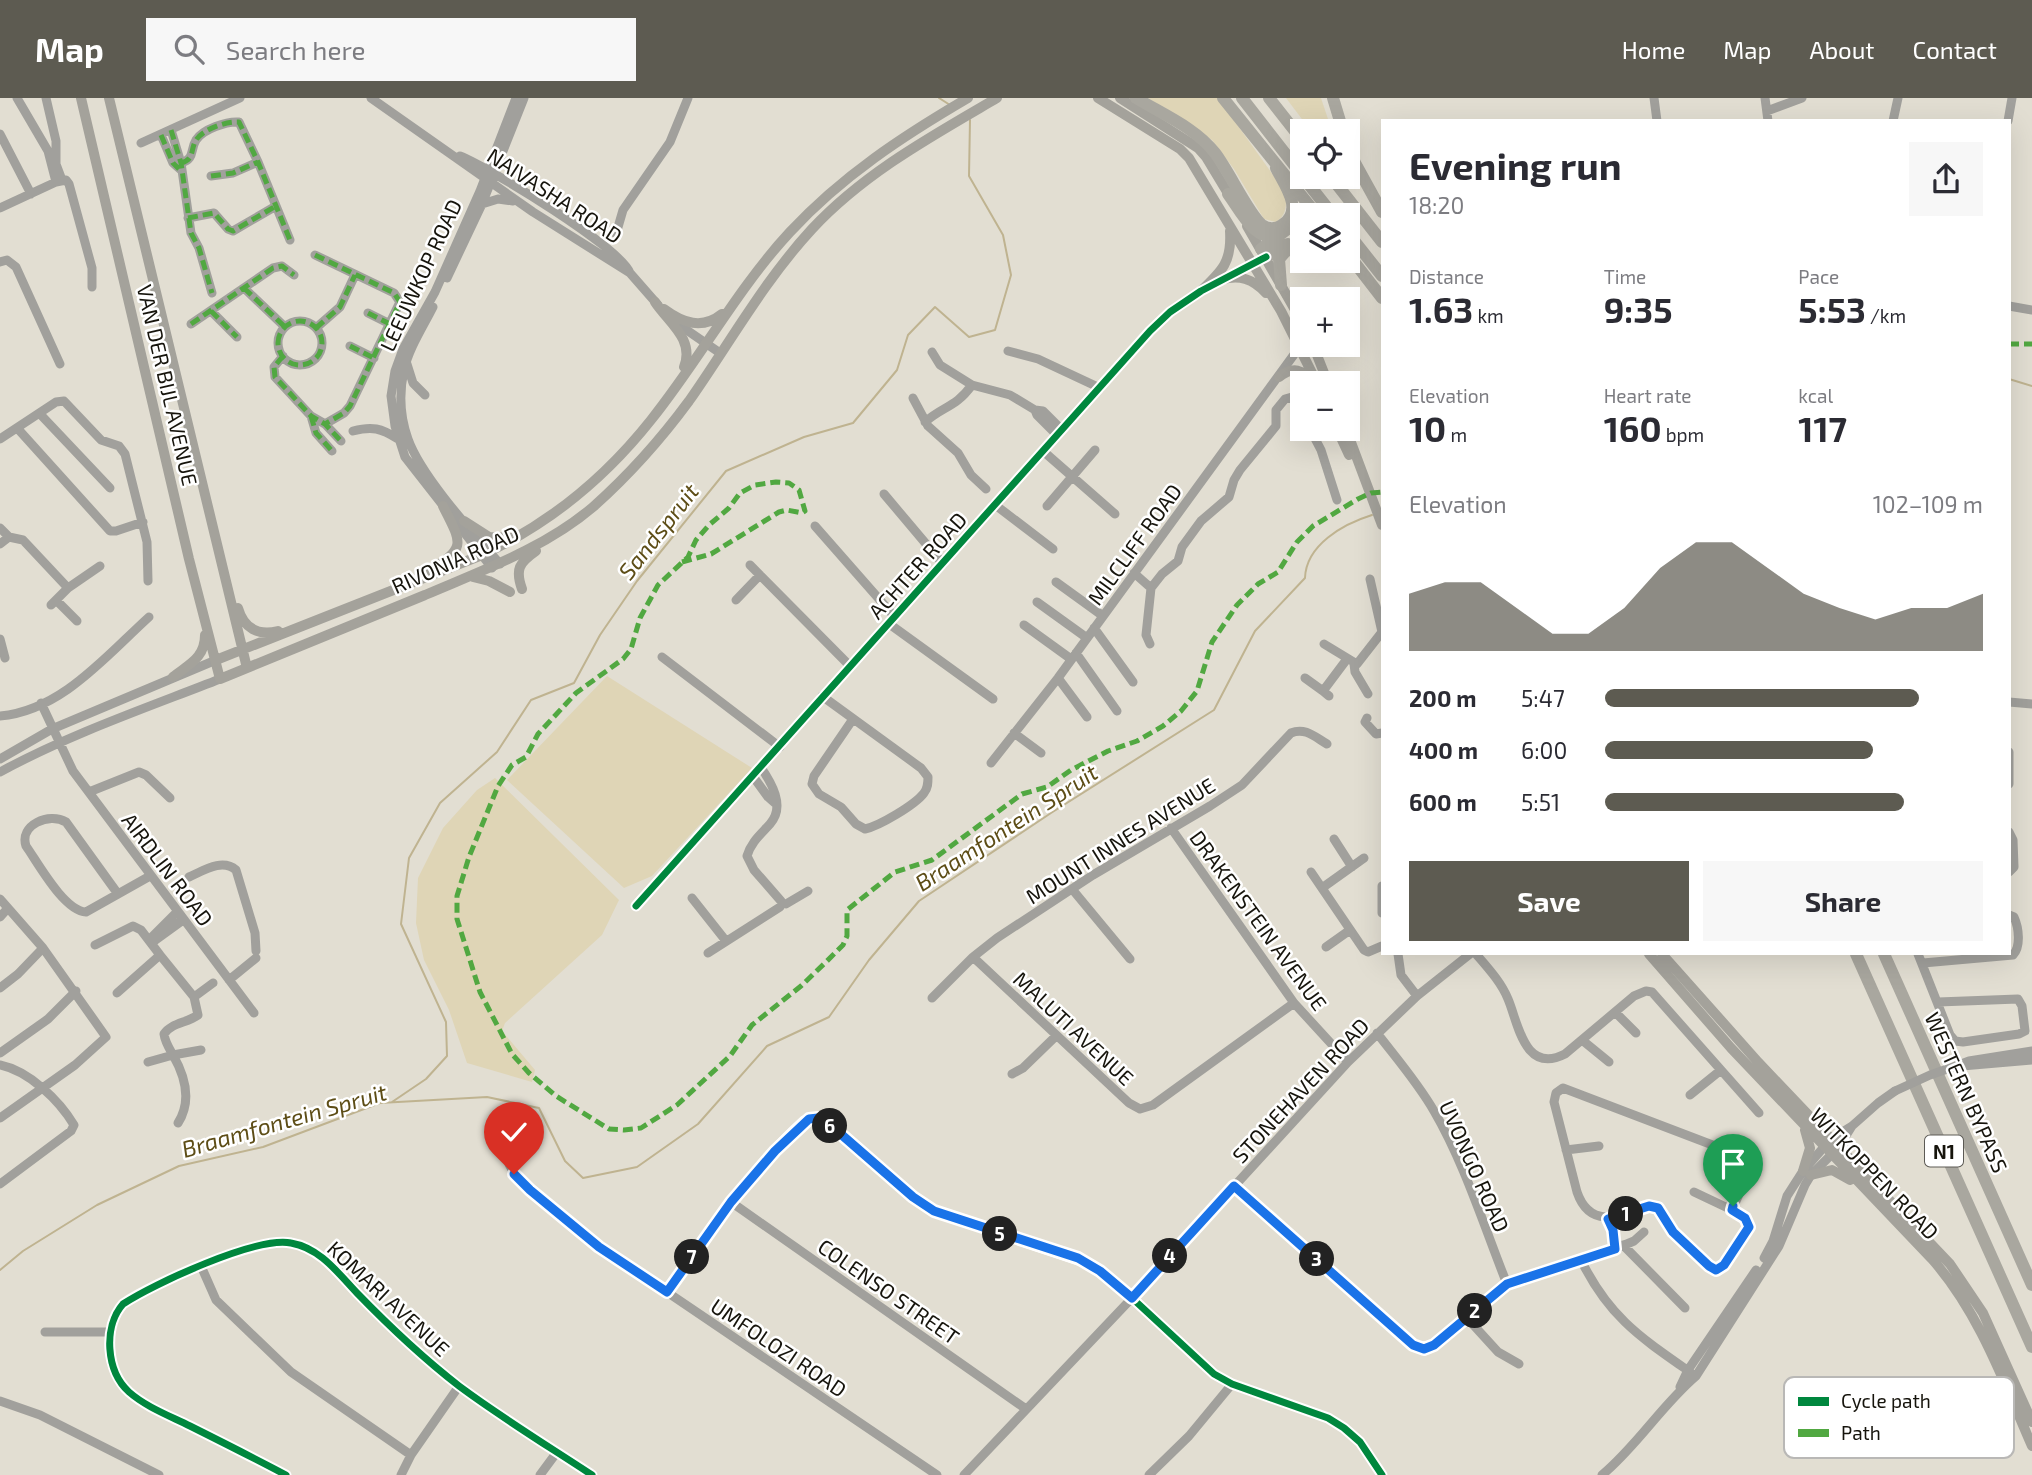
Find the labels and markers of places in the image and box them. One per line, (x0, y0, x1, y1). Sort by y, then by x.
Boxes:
pin (484, 1102, 544, 1174)
pin: 6 (812, 1108, 848, 1144)
pin (1703, 1134, 1763, 1206)
pin: 1 (1608, 1196, 1644, 1232)
pin: 5 (982, 1216, 1018, 1252)
pin: 4 (1152, 1238, 1188, 1274)
pin: 7 (674, 1240, 710, 1274)
pin: 3 (1300, 1242, 1334, 1276)
pin: 2 (1458, 1294, 1492, 1328)

